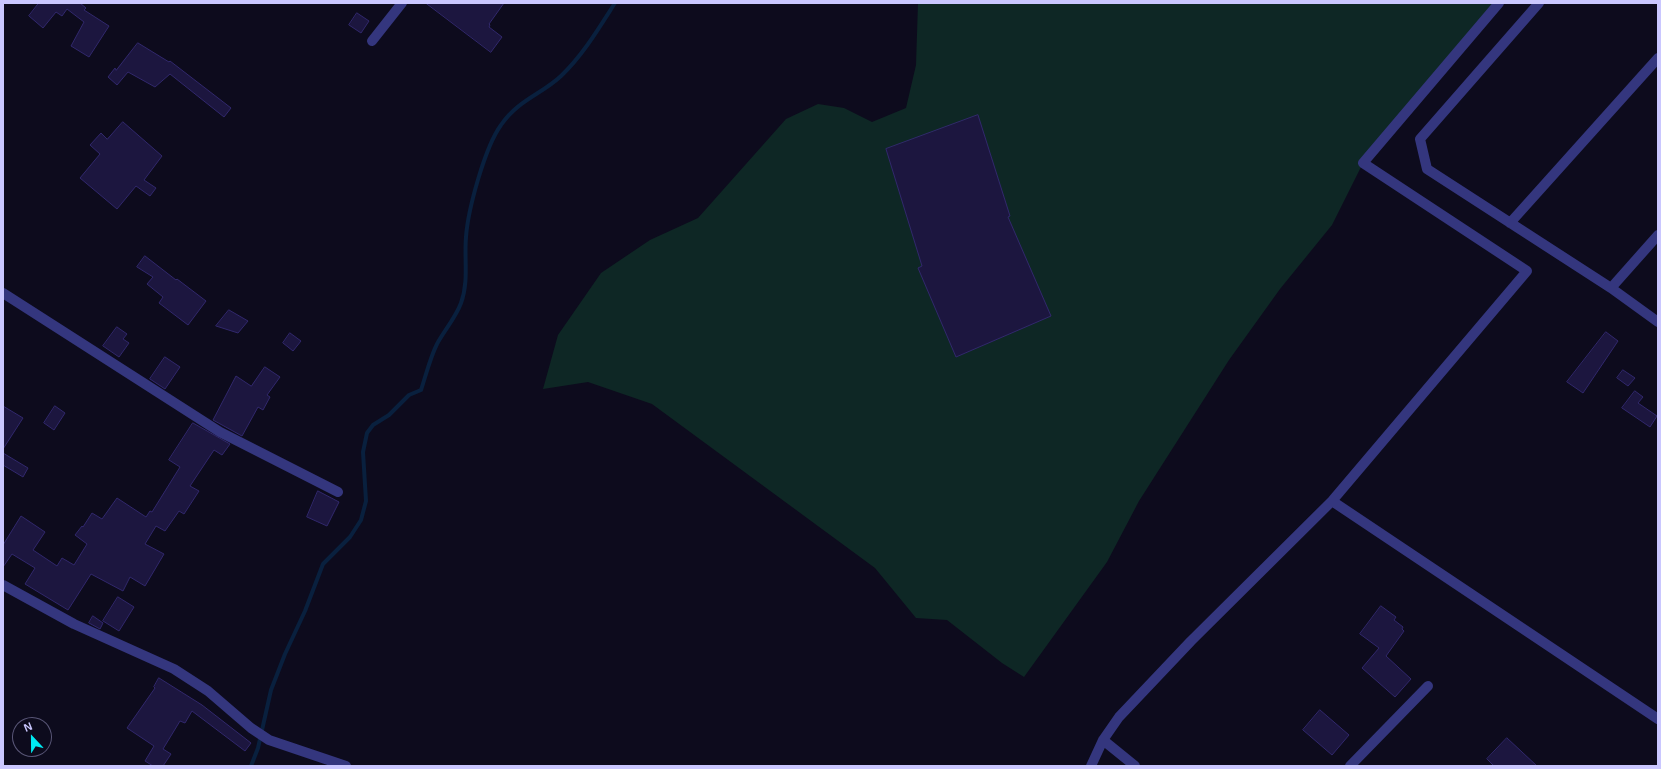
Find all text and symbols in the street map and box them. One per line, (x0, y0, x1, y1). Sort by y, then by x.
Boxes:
north arrow (12, 717, 52, 757)
text: N (22, 720, 34, 734)

